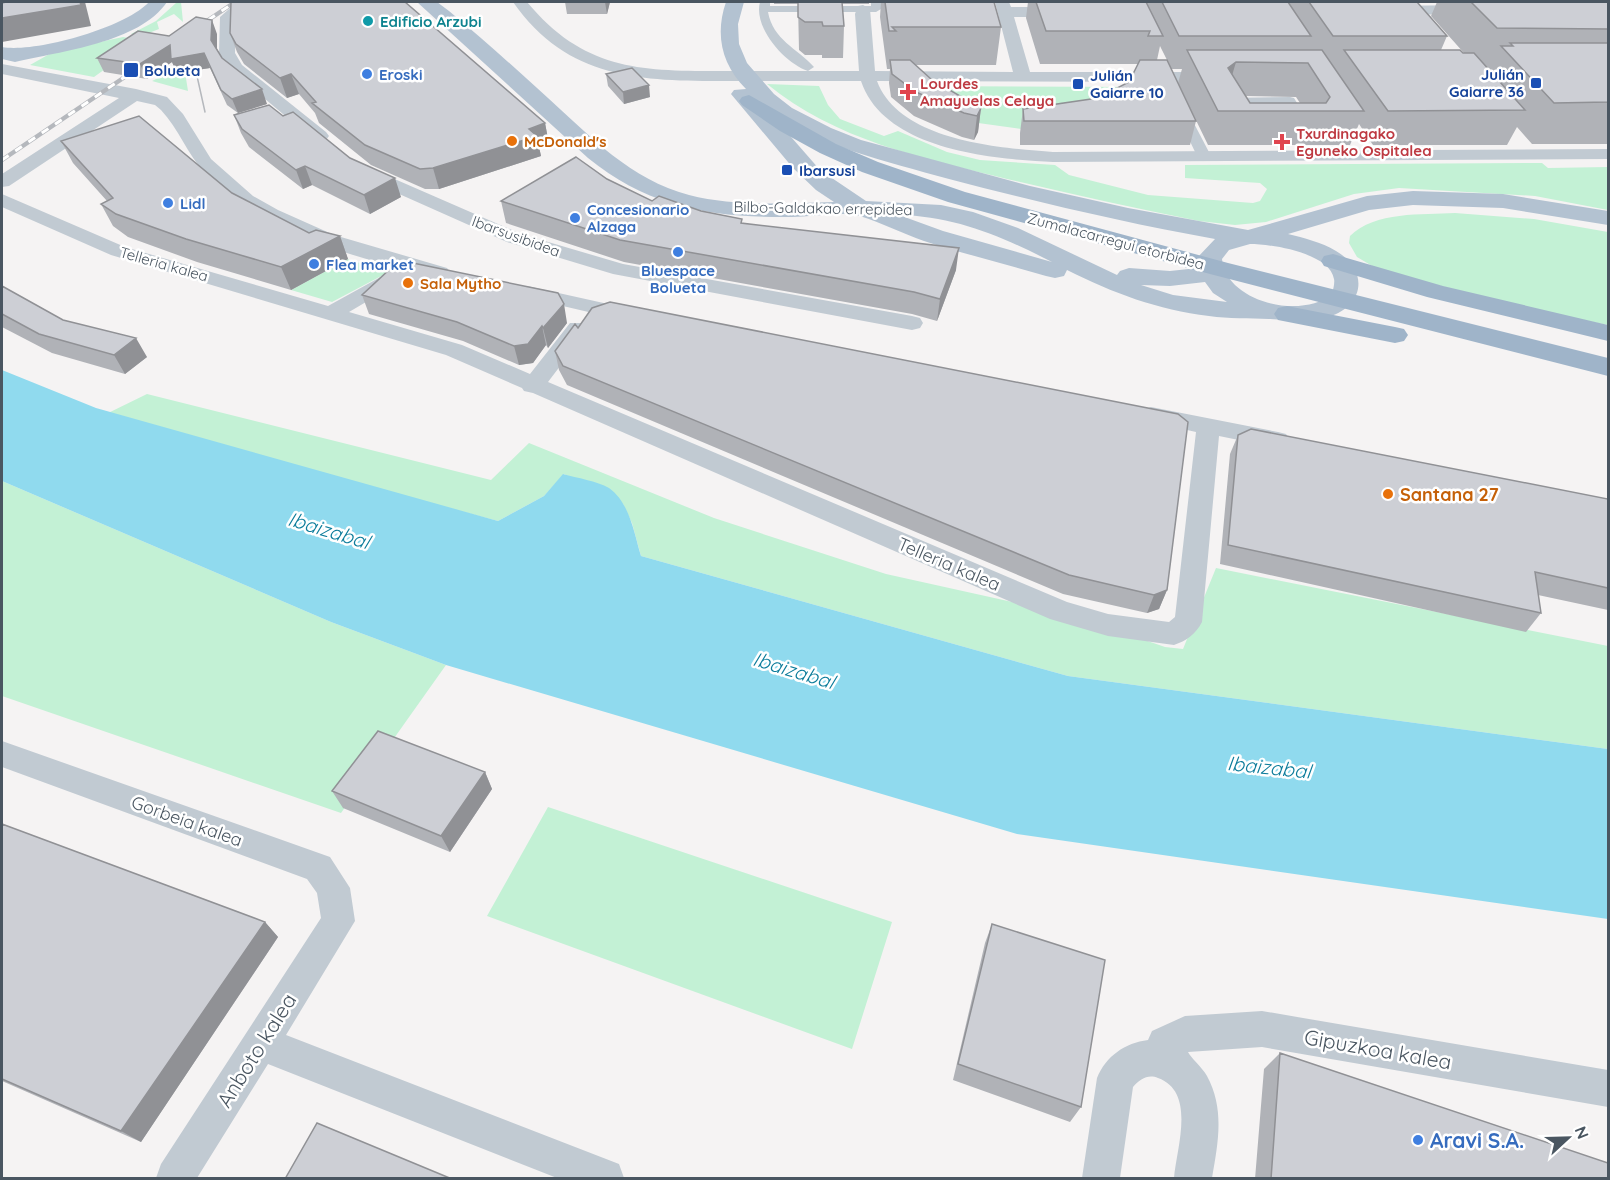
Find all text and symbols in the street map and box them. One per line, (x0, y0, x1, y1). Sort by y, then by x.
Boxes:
place label: Edificio Arzubi (380, 12, 482, 31)
marker: Edificio Arzubi (361, 14, 375, 28)
marker: Bolueta (122, 61, 140, 79)
place label: Bolueta (144, 61, 200, 80)
place label: Eroski (379, 65, 422, 84)
place label: Julián Gaiarre 36 (1449, 65, 1524, 101)
place label: Julián Gaiarre 10 (1090, 66, 1164, 102)
marker: Eroski (360, 67, 374, 81)
place label: Lourdes Amayuelas Celaya (920, 74, 1054, 110)
marker: Julián Gaiarre 36 (1529, 76, 1543, 90)
marker: Julián Gaiarre 10 (1071, 77, 1085, 91)
marker: Lourdes Amayuelas Celaya (901, 85, 915, 99)
place label: Txurdinagako Eguneko Ospitalea (1296, 124, 1432, 160)
place label: McDonald's (524, 132, 606, 151)
marker: Txurdinagako Eguneko Ospitalea (1273, 133, 1291, 151)
marker: McDonald's (505, 134, 519, 148)
place label: Ibarsusi (799, 161, 855, 180)
marker: Ibarsusi (780, 163, 794, 177)
place label: Lidl (180, 194, 205, 213)
marker: Lidl (161, 196, 175, 210)
street label: Bilbo-Galdakao errepidea (733, 197, 913, 219)
place label: Concesionario Alzaga (587, 200, 689, 236)
street label: Zumalacarregui etorbidea (1025, 208, 1207, 274)
street label: Ibarsusibidea (469, 211, 563, 261)
marker: Concesionario Alzaga (568, 211, 582, 225)
street label: Telleria kalea (118, 242, 210, 286)
marker: Bluespace Bolueta (671, 245, 685, 259)
place label: Flea market (326, 255, 414, 274)
marker: Flea market (307, 257, 321, 271)
place label: Bluespace Bolueta (641, 261, 715, 297)
place label: Sala Mytho (420, 274, 501, 293)
marker: Sala Mytho (401, 276, 415, 290)
place label: Santana 27 (1400, 483, 1499, 506)
marker: Santana 27 (1381, 487, 1395, 501)
water label: Ibaizabal (285, 506, 375, 555)
street label: Telleria kalea (894, 532, 1004, 596)
water label: Ibaizabal (750, 646, 840, 695)
water label: Ibaizabal (1226, 750, 1314, 784)
street label: Gorbeia kalea (128, 790, 246, 852)
street label: Anboto kalea (211, 988, 301, 1112)
street label: Gipuzkoa kalea (1302, 1023, 1454, 1075)
north arrow (1538, 1108, 1598, 1168)
text: N (1570, 1123, 1593, 1142)
place label: Aravi S.A. (1430, 1127, 1524, 1153)
marker: Aravi S.A. (1411, 1133, 1425, 1147)

